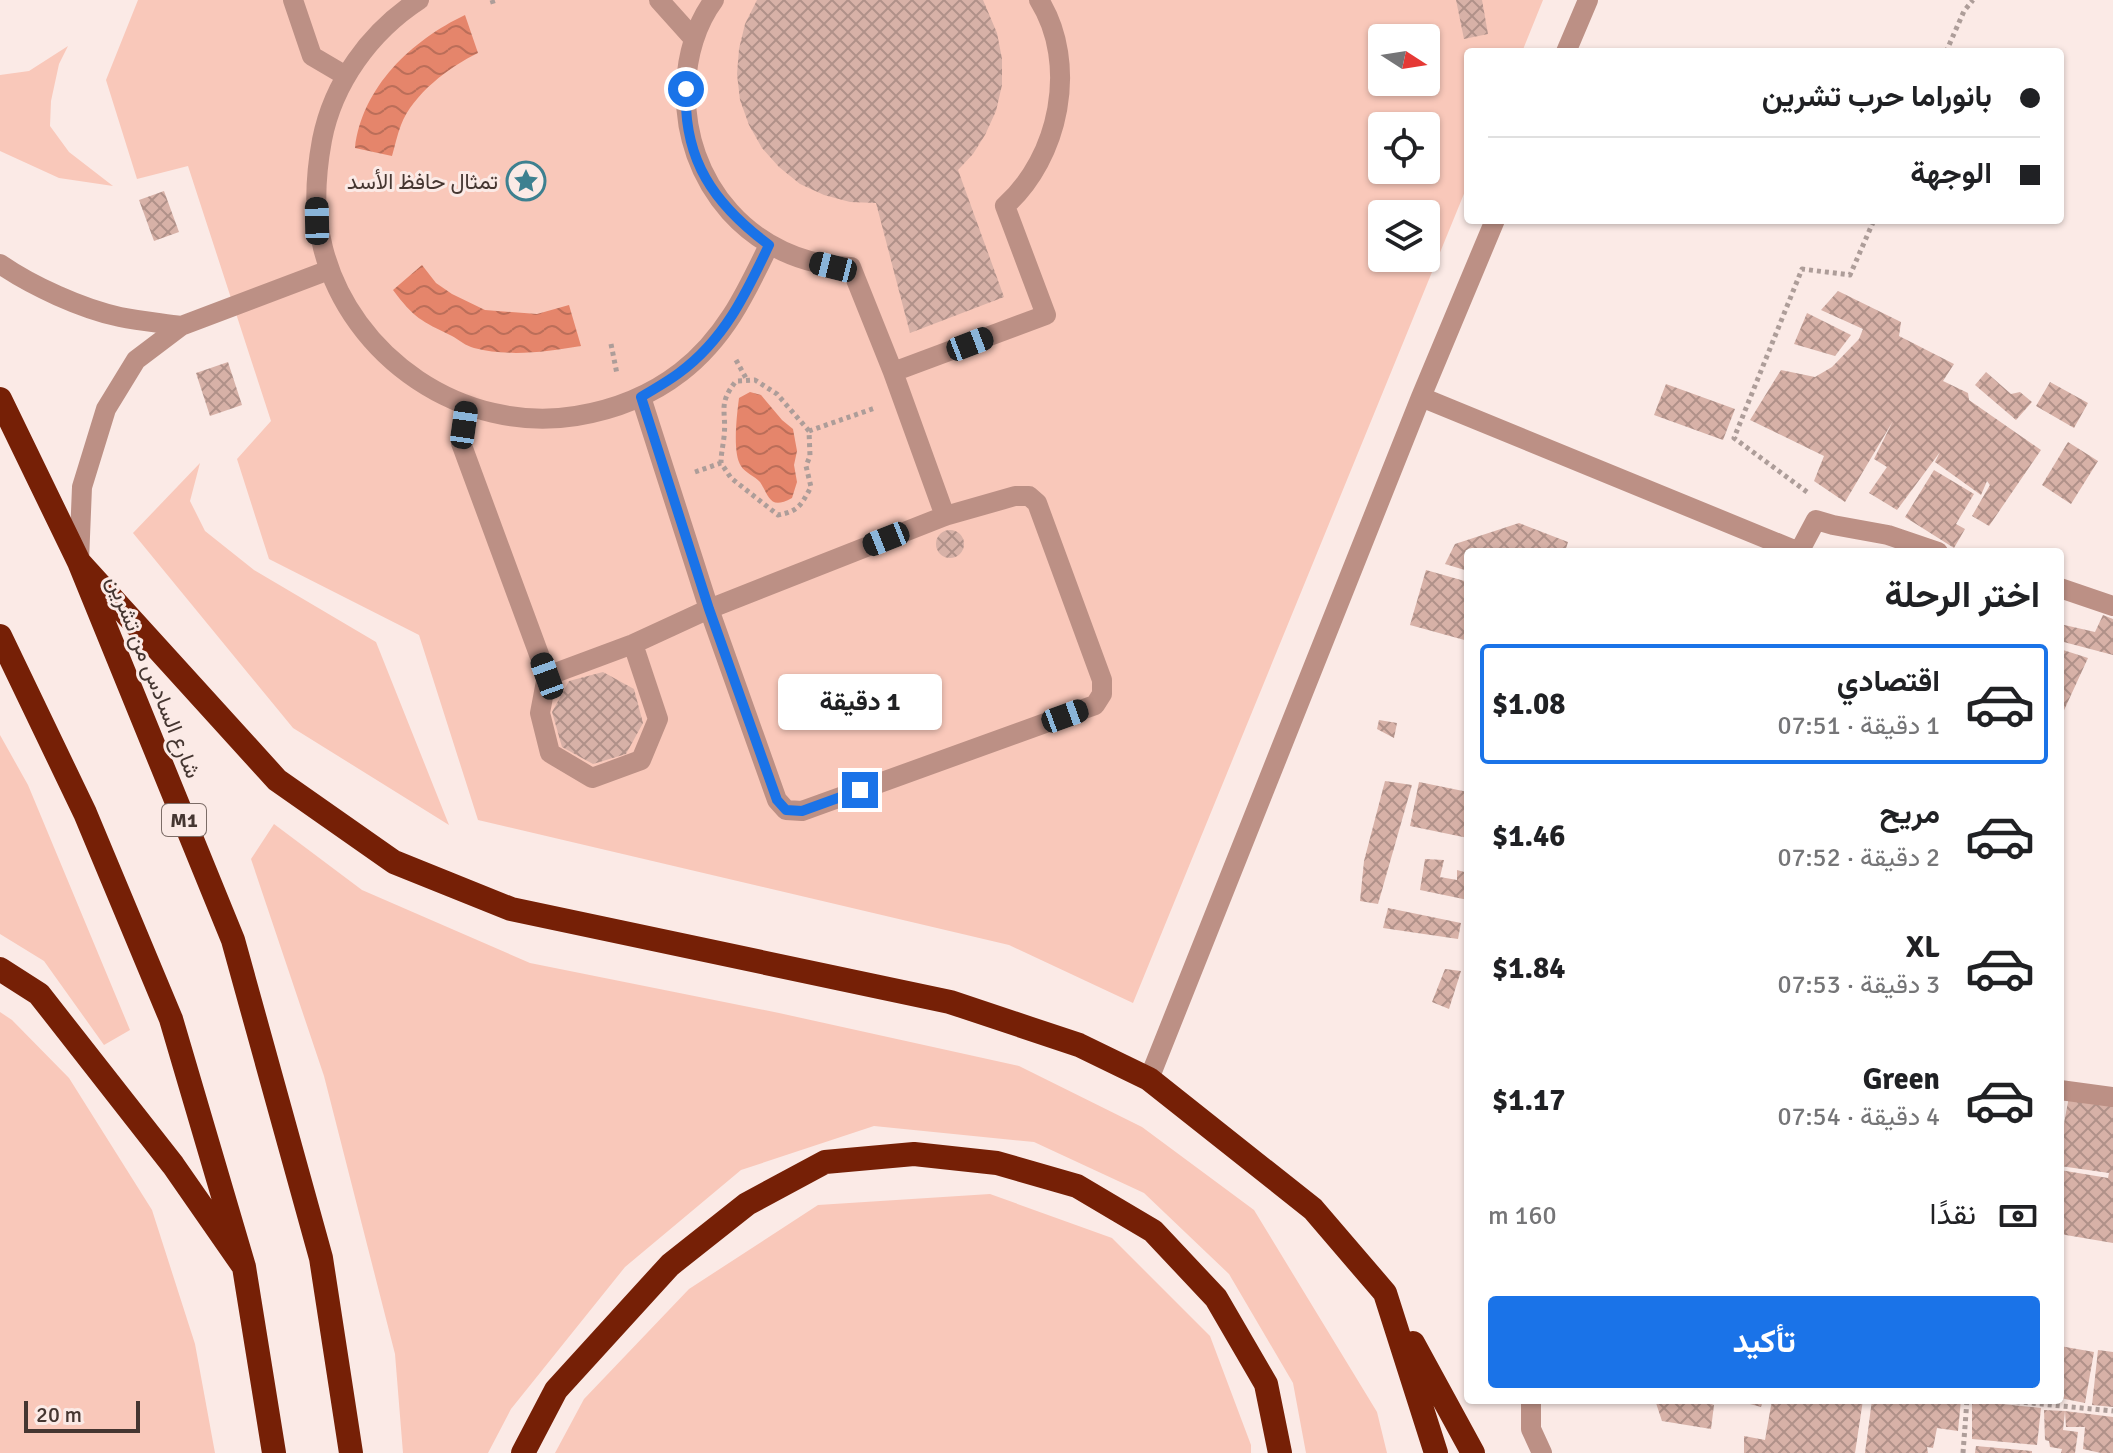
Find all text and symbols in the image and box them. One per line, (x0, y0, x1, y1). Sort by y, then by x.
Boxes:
north arrow (1368, 24, 1440, 96)
map controls (1368, 24, 1440, 272)
route start (668, 71, 704, 107)
text: بانوراما حرب تشرين (1762, 78, 1992, 115)
button: locate (1368, 112, 1440, 184)
text: الوجهة (1910, 155, 1992, 192)
place icon: تمثال حافظ الأسد (505, 160, 547, 202)
place label: تمثال حافظ الأسد (347, 168, 498, 195)
car (305, 197, 329, 245)
button: layers (1368, 200, 1440, 272)
car (807, 250, 859, 284)
car (943, 324, 997, 364)
car (449, 400, 479, 450)
car (859, 519, 913, 559)
street label: شارع السادس من تشرين (100, 572, 207, 783)
text: اختر الرحلة (1884, 573, 2040, 618)
car (528, 649, 566, 703)
text: اقتصادي (1837, 663, 1940, 700)
icon: car (1964, 668, 2036, 740)
callout: 1 دقيقة (778, 674, 942, 730)
text: 1 دقيقة (819, 686, 901, 718)
text: $1.08 (1492, 686, 1565, 723)
car (1038, 697, 1092, 735)
text: 1 دقيقة · 07:51 (1778, 710, 1940, 742)
route end (842, 772, 878, 808)
text: مريح (1880, 795, 1940, 832)
icon: car (1964, 800, 2036, 872)
road number: M1 (162, 804, 206, 836)
text: $1.46 (1492, 818, 1565, 855)
text: 2 دقيقة · 07:52 (1778, 842, 1940, 874)
text: XL (1906, 929, 1940, 966)
icon: car (1964, 932, 2036, 1004)
text: $1.84 (1492, 950, 1565, 987)
text: 3 دقيقة · 07:53 (1778, 969, 1940, 1001)
text: Green (1863, 1061, 1940, 1098)
icon: car (1964, 1064, 2036, 1136)
text: $1.17 (1492, 1082, 1565, 1119)
text: 4 دقيقة · 07:54 (1778, 1101, 1940, 1133)
icon: cash (1996, 1194, 2040, 1238)
text: نقدًا (1930, 1196, 1976, 1233)
text: 160 m (1488, 1200, 1557, 1232)
button: تأكيد (1488, 1296, 2040, 1388)
scale bar (24, 1397, 140, 1433)
text: 20 m (36, 1401, 82, 1428)

